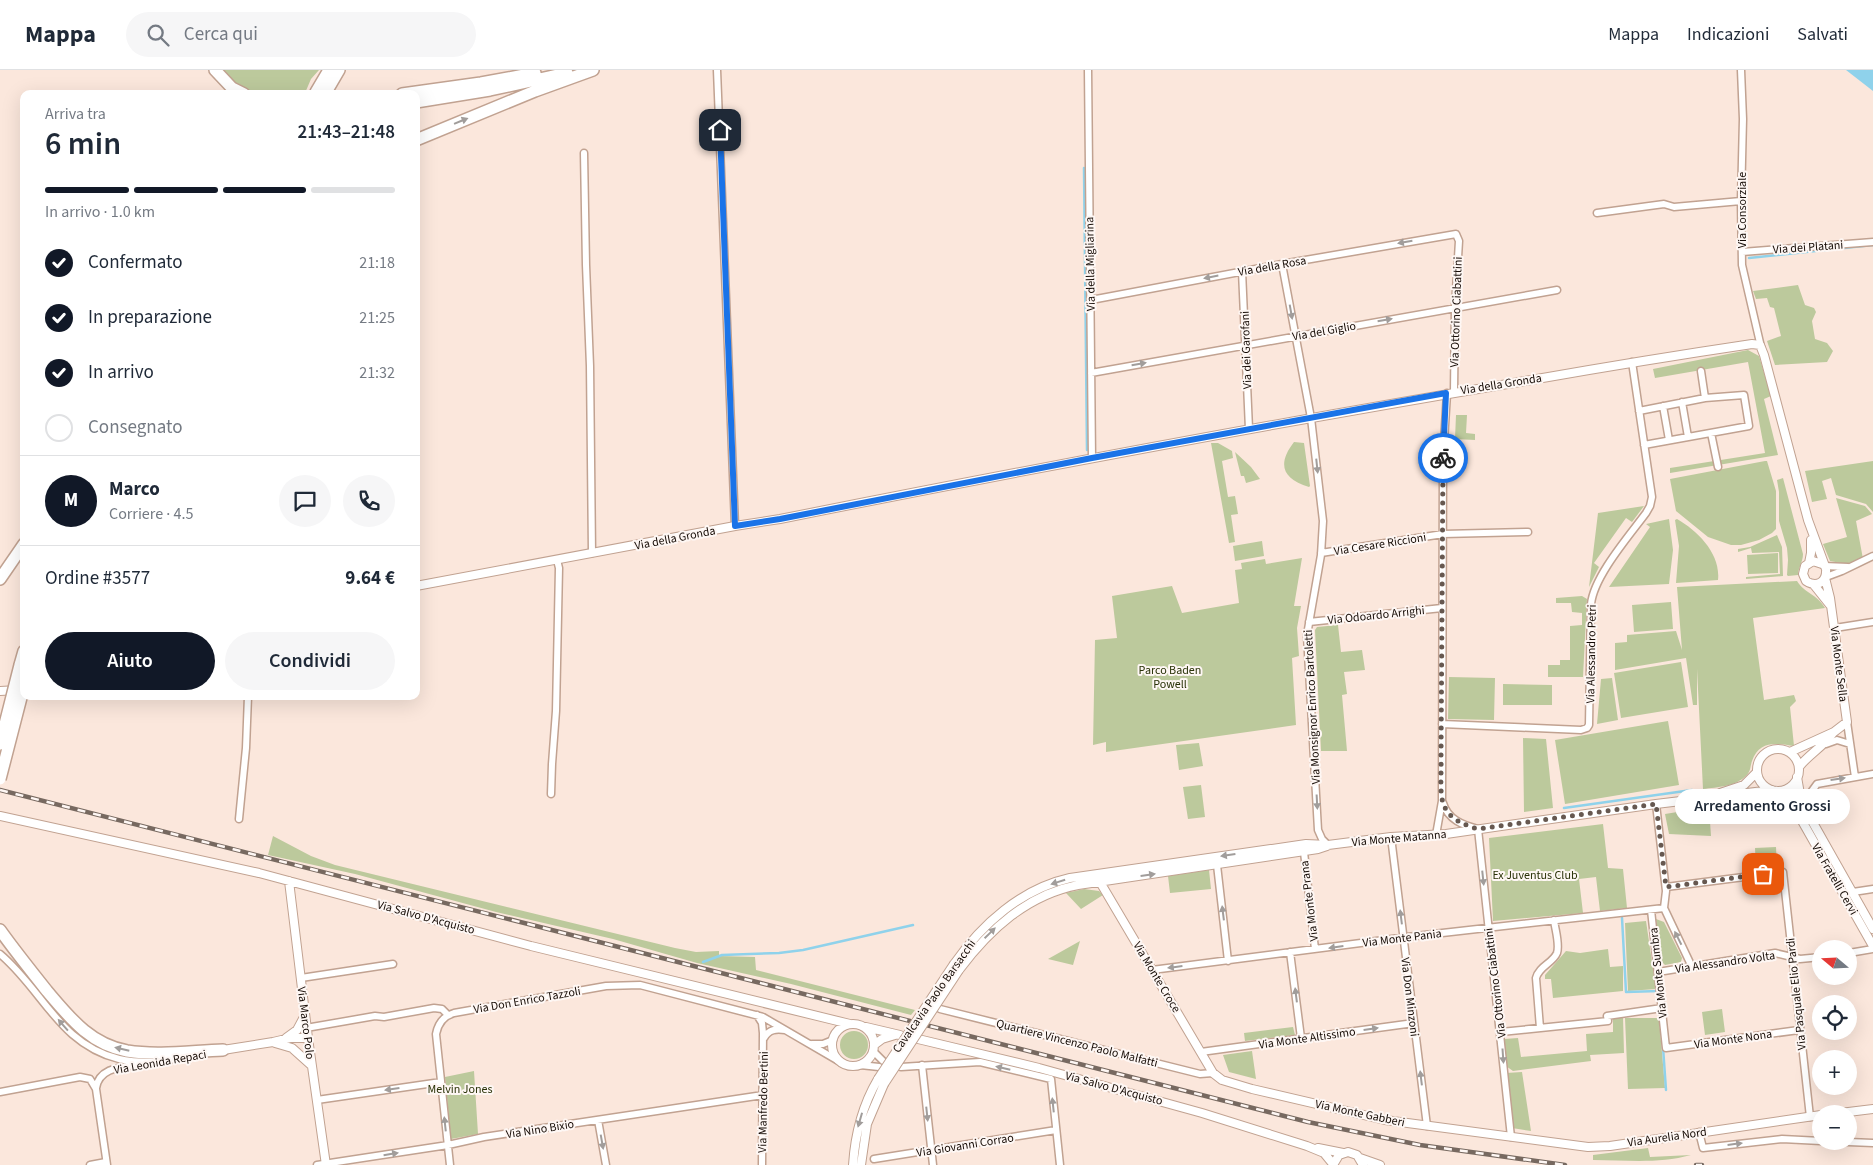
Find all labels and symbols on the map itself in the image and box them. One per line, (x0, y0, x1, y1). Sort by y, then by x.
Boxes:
pin (699, 109, 741, 151)
one-way arrow (454, 117, 468, 125)
street label: Via Consorziale (1734, 172, 1751, 248)
street label: Via della Migliarina (1081, 217, 1100, 311)
street label: Via dei Platani (1772, 237, 1844, 258)
one-way arrow (1397, 239, 1413, 247)
street label: Via della Rosa (1237, 252, 1308, 281)
street label: Via Ottorino Ciabattini (1446, 256, 1467, 368)
one-way arrow (1203, 273, 1219, 281)
one-way arrow (1287, 304, 1295, 319)
street label: Via dei Garofani (1237, 310, 1256, 389)
one-way arrow (1377, 316, 1392, 324)
street label: Via del Giglio (1291, 318, 1357, 345)
one-way arrow (1131, 360, 1147, 368)
street label: Via della Gronda (1459, 370, 1543, 399)
courier (1418, 433, 1468, 483)
one-way arrow (1313, 458, 1321, 474)
street label: Via della Gronda (633, 522, 717, 555)
street label: Via Cesare Riccioni (1333, 529, 1428, 560)
street label: Via Odoardo Arrighi (1327, 602, 1425, 629)
street label: Via Alessandro Petri (1582, 604, 1601, 704)
street label: Via Monte Sella (1825, 625, 1852, 703)
street label: Via Monsignor Enrico Bartoletti (1300, 629, 1325, 785)
park label: Parco Baden Powell (1139, 662, 1201, 693)
one-way arrow (1830, 775, 1846, 783)
callout: Arredamento Grossi (1676, 789, 1850, 824)
one-way arrow (1313, 794, 1321, 810)
street label: Via Monte Matanna (1351, 826, 1447, 851)
street label: Via Fratelli Cervi (1807, 840, 1862, 918)
one-way arrow (1220, 852, 1236, 860)
pin (1742, 853, 1784, 895)
street label: Via Monte Prana (1296, 860, 1323, 942)
park label: Ex Juventus Club (1492, 867, 1578, 884)
one-way arrow (1140, 870, 1156, 878)
one-way arrow (1479, 870, 1487, 886)
one-way arrow (1050, 878, 1065, 886)
street label: Via Salvo D'Acquisto (375, 896, 477, 939)
one-way arrow (1219, 904, 1227, 920)
one-way arrow (1397, 908, 1405, 924)
street label: Via Monte Pania (1362, 925, 1443, 952)
one-way arrow (984, 927, 996, 939)
street label: Via Ottorino Ciabattini (1480, 927, 1511, 1039)
street label: Via Monte Sumbra (1645, 927, 1672, 1019)
one-way arrow (1674, 930, 1682, 945)
street label: Cavalcavia Paolo Barsacchi (889, 936, 980, 1056)
street label: Via Pasquale Elio Pardi (1782, 937, 1811, 1051)
street label: Via Monte Croce (1129, 939, 1185, 1016)
north arrow (1812, 940, 1858, 985)
one-way arrow (1328, 943, 1344, 951)
street label: Via Alessandro Volta (1674, 947, 1776, 978)
street label: Via Don Minzoni (1396, 956, 1423, 1038)
one-way arrow (1166, 963, 1182, 971)
street label: Via Don Enrico Tazzoli (472, 983, 582, 1018)
street label: Via Marco Polo (293, 986, 318, 1060)
one-way arrow (1292, 987, 1300, 1003)
street label: Quartiere Vincenzo Paolo Malfatti (994, 1015, 1160, 1072)
one-way arrow (57, 1019, 68, 1032)
street label: Via Monte Altissimo (1258, 1023, 1357, 1054)
one-way arrow (1363, 1025, 1379, 1033)
street label: Via Monte Nona (1693, 1026, 1773, 1053)
one-way arrow (115, 1045, 130, 1053)
street label: Via Leonida Repaci (112, 1046, 208, 1079)
one-way arrow (1499, 1049, 1507, 1065)
street label: Via Manfredo Bertini (754, 1051, 773, 1153)
one-way arrow (996, 1064, 1011, 1072)
street label: Via Salvo D'Acquisto (1063, 1067, 1165, 1110)
one-way arrow (1417, 1069, 1425, 1085)
park label: Melvin Jones (427, 1081, 493, 1098)
one-way arrow (384, 1085, 400, 1093)
one-way arrow (1049, 1096, 1057, 1112)
street label: Via Monte Gabberi (1313, 1096, 1406, 1131)
one-way arrow (923, 1106, 931, 1122)
one-way arrow (856, 1113, 864, 1128)
one-way arrow (441, 1115, 449, 1131)
street label: Via Nino Bixio (505, 1116, 575, 1143)
street label: Via Aurelia Nord (1626, 1124, 1708, 1151)
street label: Via Giovanni Corrao (915, 1129, 1015, 1162)
one-way arrow (599, 1135, 607, 1151)
one-way arrow (1727, 1140, 1743, 1148)
one-way arrow (383, 1150, 399, 1158)

